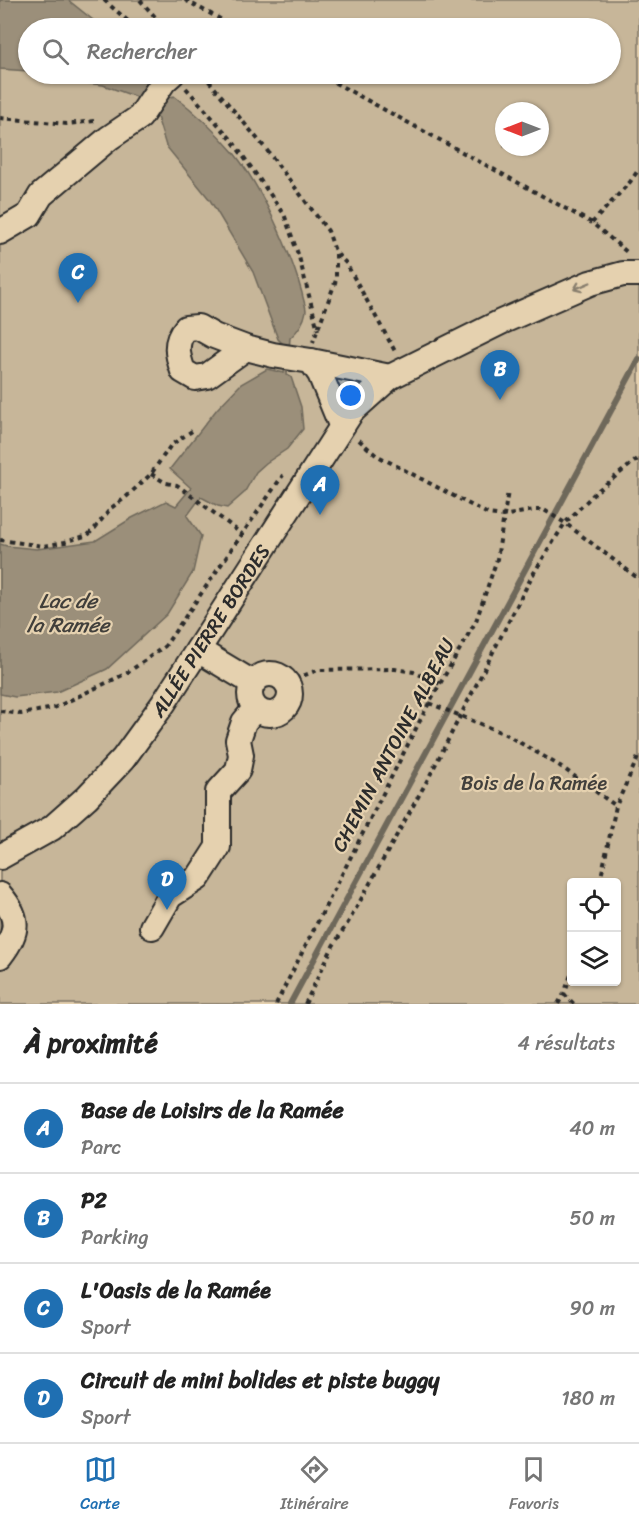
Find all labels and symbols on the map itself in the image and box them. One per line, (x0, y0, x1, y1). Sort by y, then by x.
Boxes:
north arrow (495, 102, 549, 156)
pin: C (58, 254, 98, 303)
one-way arrow (574, 281, 592, 292)
pin: B (480, 350, 520, 400)
your location (336, 381, 365, 410)
pin: A (300, 466, 340, 515)
street label: ALLÉE PIERRE BORDES (141, 537, 280, 726)
water label: Lac de la Ramée (27, 582, 111, 644)
street label: CHEMIN ANTOINE ALBEAU (322, 631, 465, 858)
park label: Bois de la Ramée (461, 766, 608, 801)
pin: D (148, 860, 186, 910)

